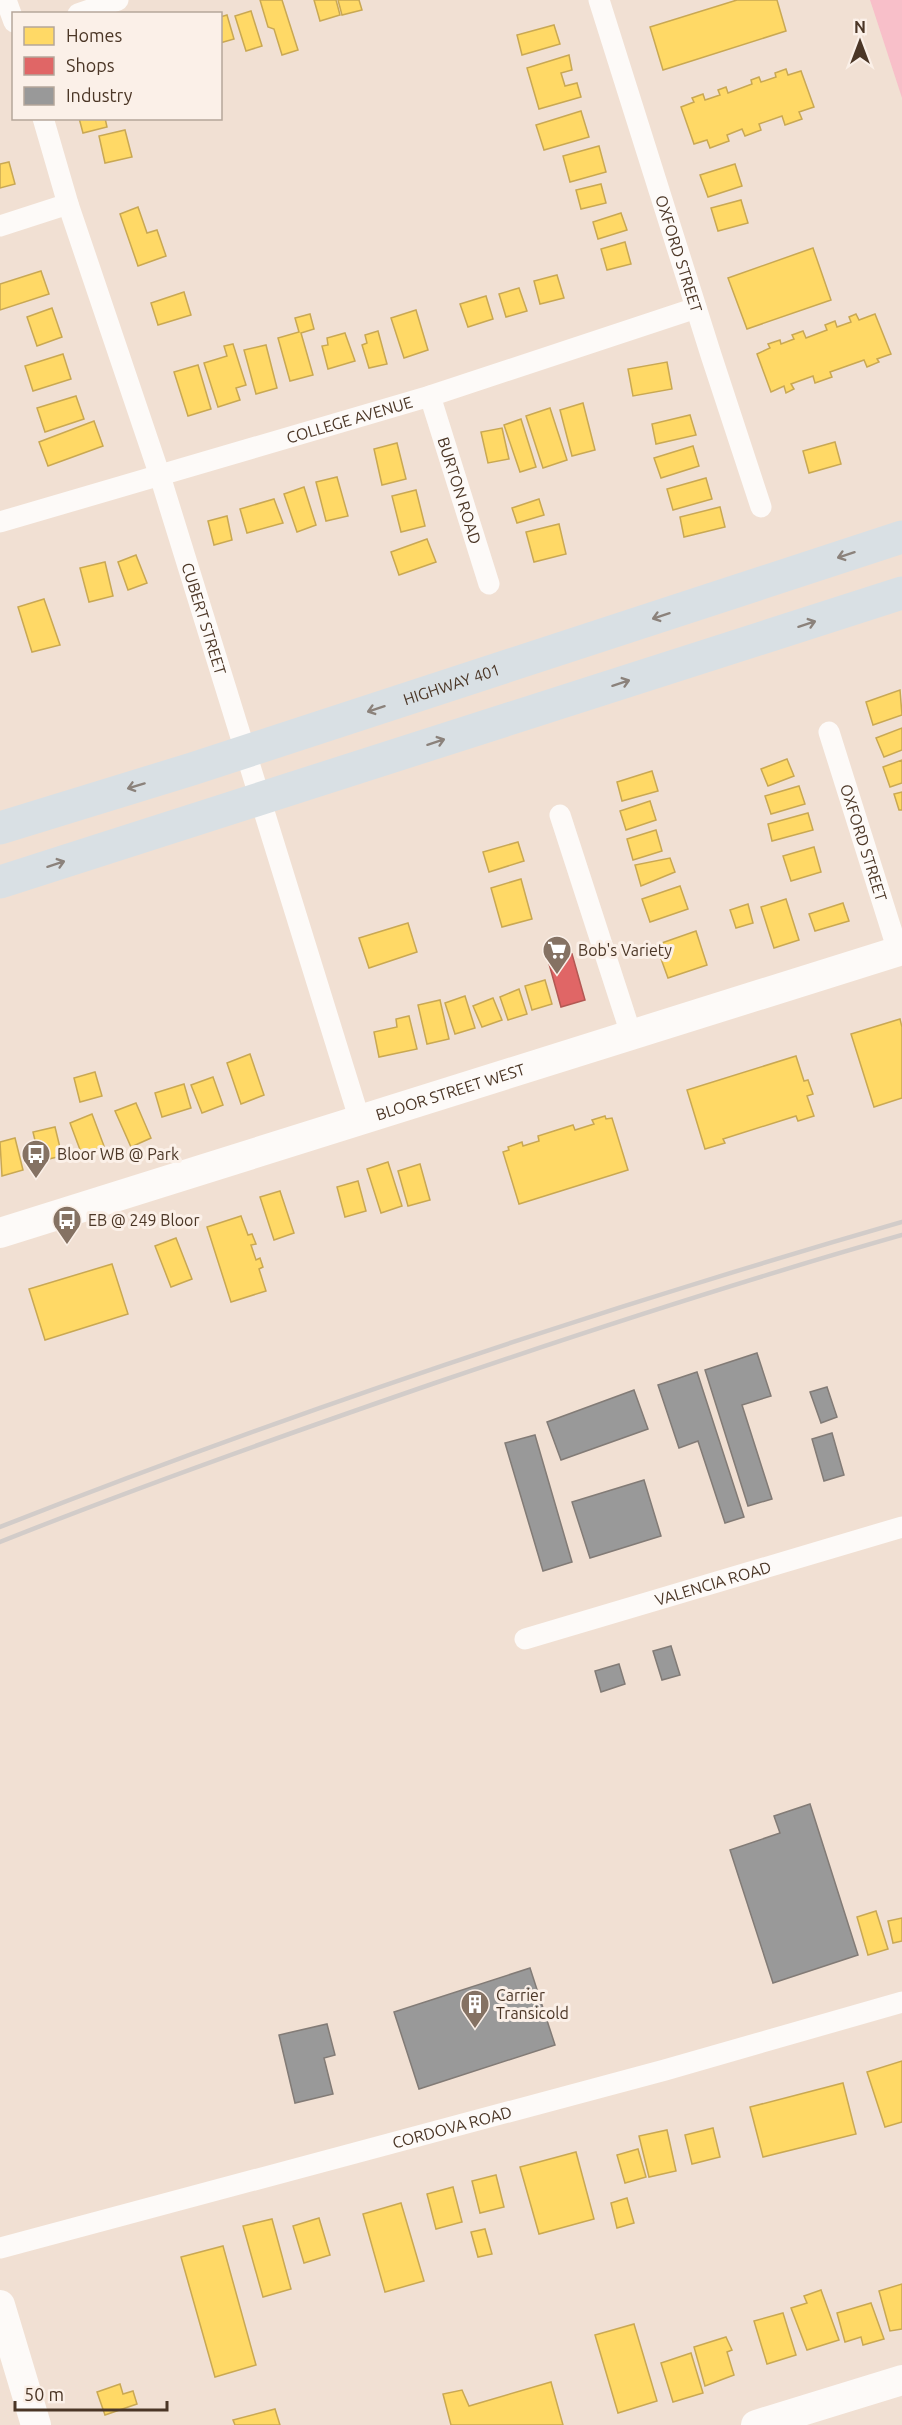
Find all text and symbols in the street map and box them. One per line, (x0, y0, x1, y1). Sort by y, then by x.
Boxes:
legend (12, 12, 222, 120)
north arrow (830, 12, 890, 72)
text: N (854, 18, 866, 36)
text: Homes (66, 25, 123, 45)
text: Shops (66, 55, 115, 75)
text: Industry (66, 85, 133, 105)
street label: OXFORD STREET (652, 193, 706, 315)
street label: COLLEGE AVENUE (284, 393, 414, 447)
street label: BURTON ROAD (434, 435, 485, 546)
one-way arrow (837, 550, 856, 561)
street label: CUBERT STREET (178, 560, 230, 677)
one-way arrow (652, 611, 671, 622)
one-way arrow (797, 617, 816, 628)
street label: HIGHWAY 401 (401, 660, 502, 708)
one-way arrow (611, 676, 630, 687)
one-way arrow (367, 705, 386, 716)
one-way arrow (426, 736, 445, 747)
one-way arrow (127, 781, 146, 792)
street label: OXFORD STREET (837, 782, 891, 904)
one-way arrow (46, 857, 65, 868)
supermarket icon: Bob's Variety (541, 934, 573, 976)
place label: Bob's Variety (578, 941, 672, 959)
street label: BLOOR STREET WEST (374, 1060, 527, 1124)
bus stop icon: Bloor WB @ Park (20, 1138, 52, 1180)
place label: Bloor WB @ Park (57, 1145, 179, 1163)
bus stop icon: EB @ 249 Bloor (51, 1204, 83, 1246)
place label: EB @ 249 Bloor (88, 1211, 199, 1229)
street label: VALENCIA ROAD (653, 1557, 773, 1609)
place label: Carrier Transicold (496, 1986, 569, 2022)
building icon: Carrier Transicold (459, 1988, 491, 2030)
street label: CORDOVA ROAD (390, 2102, 514, 2152)
scale bar (15, 2374, 166, 2412)
text: 50 m (24, 2384, 64, 2404)

